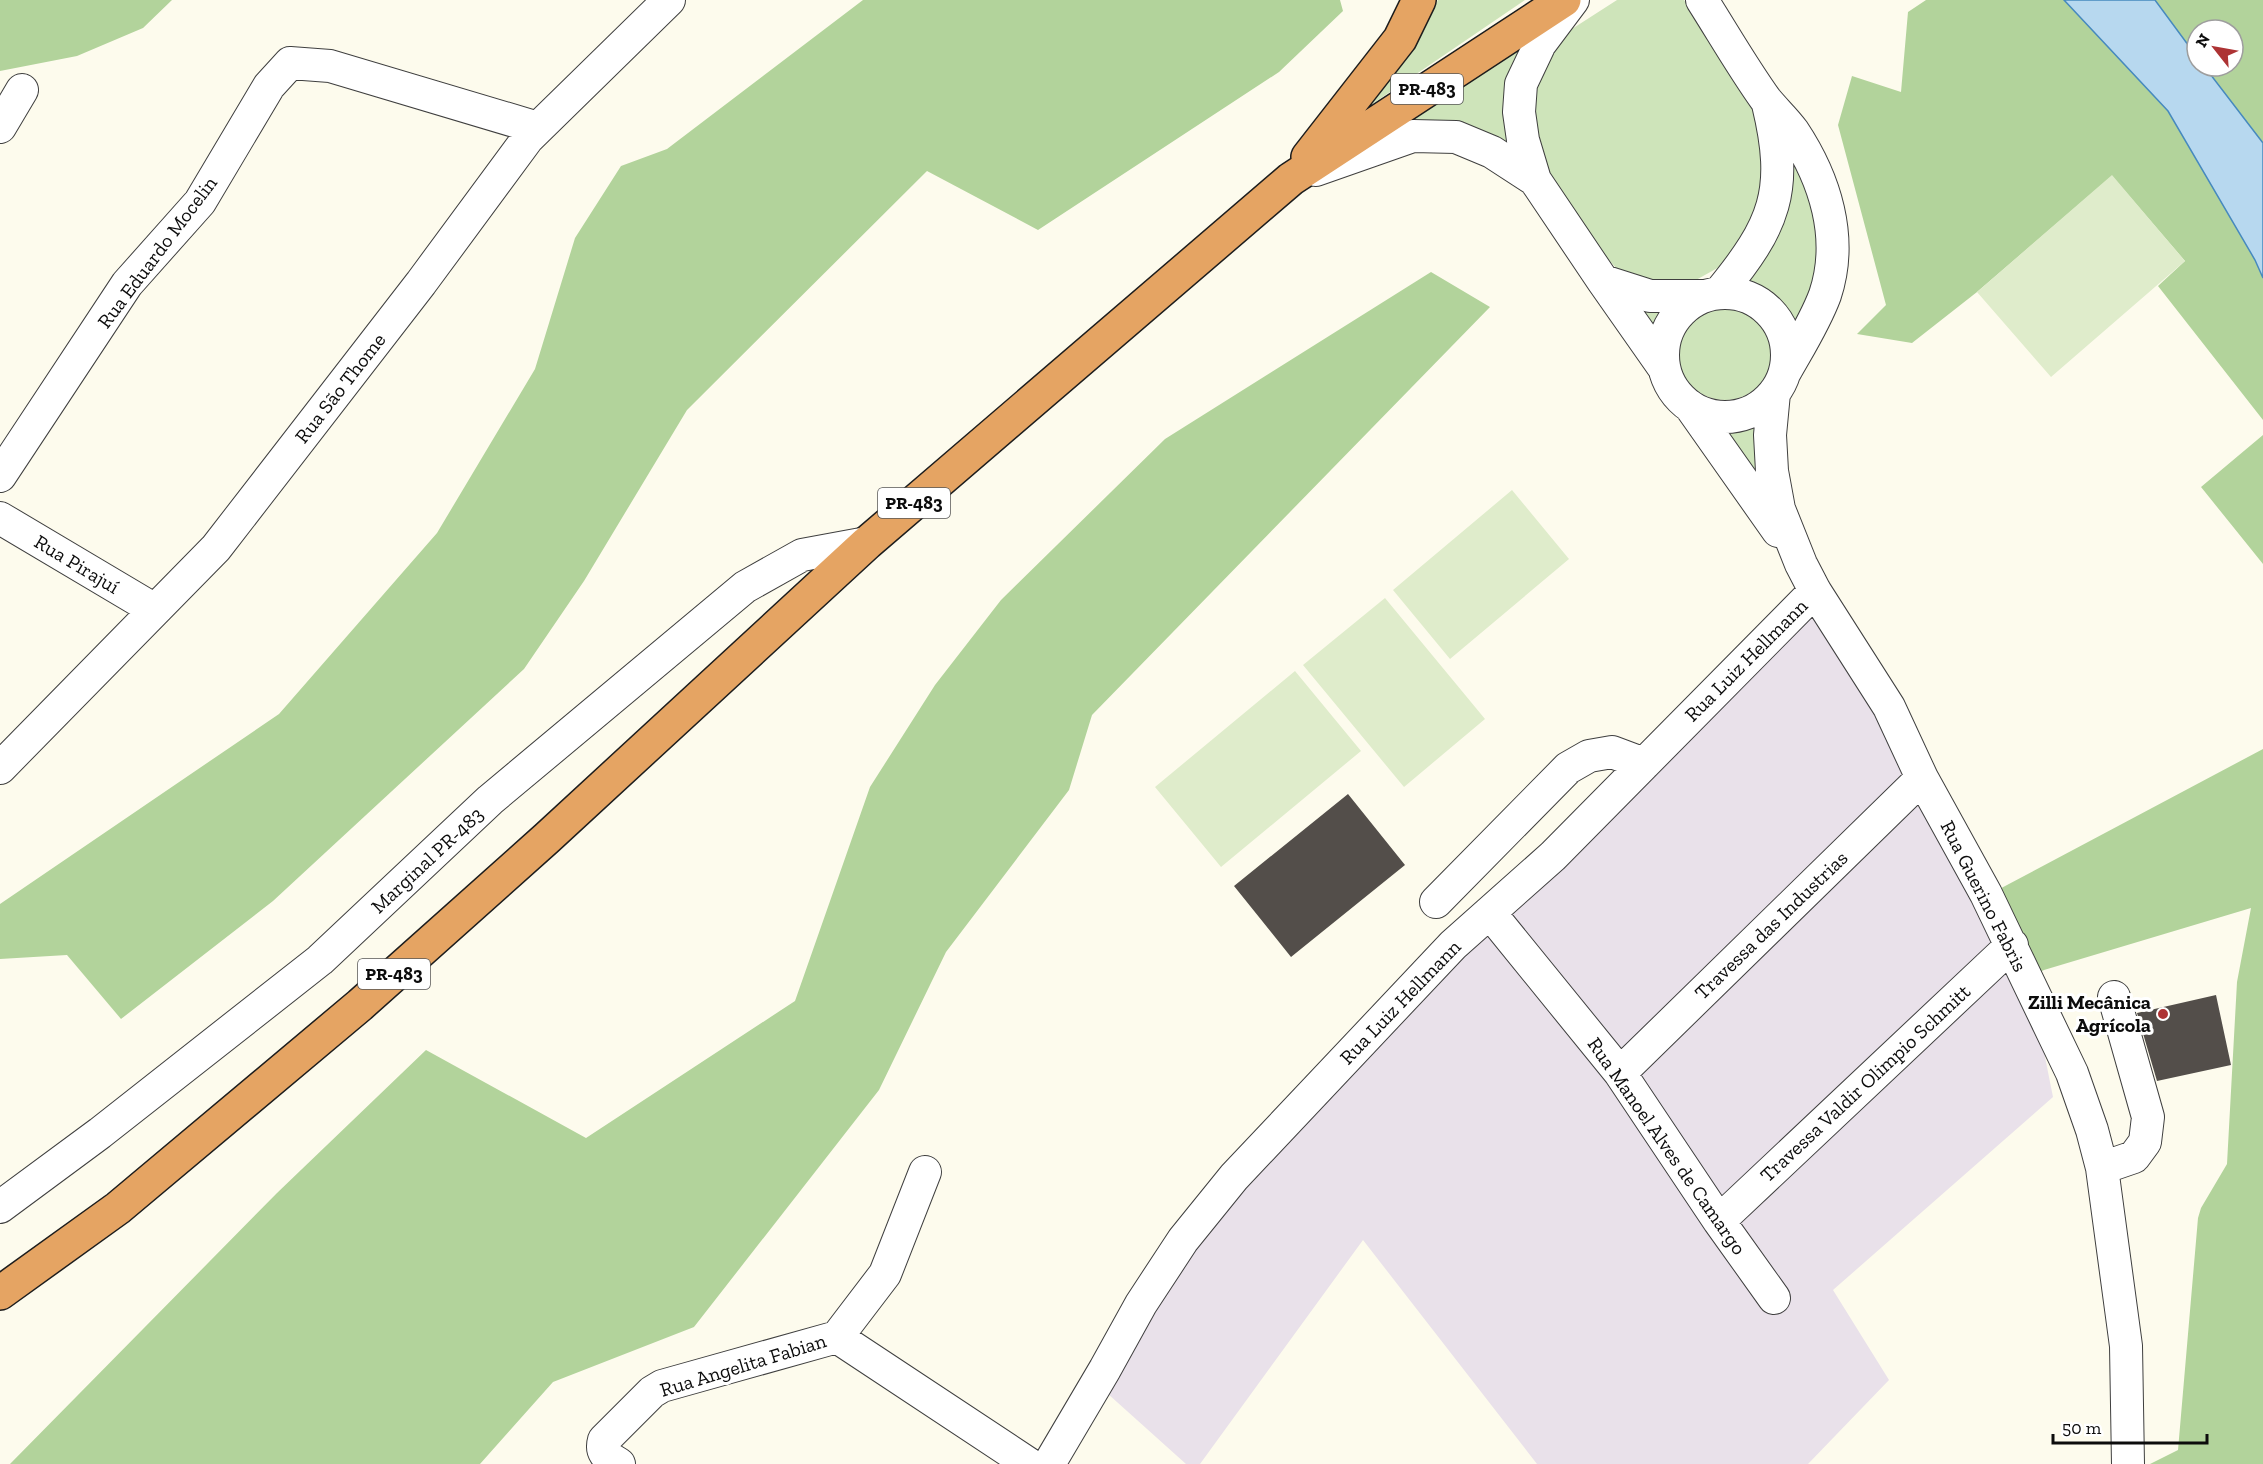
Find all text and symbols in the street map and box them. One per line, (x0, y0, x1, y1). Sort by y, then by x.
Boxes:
north arrow (2185, 18, 2245, 78)
text: N (2191, 30, 2214, 51)
road number: PR-483 (1391, 74, 1463, 104)
street label: Rua Eduardo Mocelin (92, 171, 222, 333)
street label: Rua São Thome (290, 328, 390, 448)
road number: PR-483 (878, 488, 950, 518)
street label: Rua Pirajuí (30, 529, 124, 599)
street label: Rua Luiz Hellmann (1680, 593, 1813, 726)
street label: Marginal PR-483 (366, 802, 488, 918)
street label: Rua Guerino Fabris (1936, 816, 2032, 976)
street label: Travessa das Industrias (1690, 846, 1852, 1004)
street label: Rua Luiz Hellmann (1335, 934, 1466, 1069)
road number: PR-483 (358, 959, 430, 989)
street label: Travessa Valdir Olimpio Schmitt (1755, 979, 1975, 1187)
place label: Zilli Mecânica Agrícola (2028, 990, 2151, 1037)
marker: Zilli Mecânica Agrícola (2156, 1007, 2170, 1021)
street label: Rua Manoel Alves de Camargo (1583, 1033, 1751, 1259)
street label: Rua Angelita Fabian (657, 1328, 829, 1402)
scale bar (2053, 1407, 2208, 1445)
text: 50 m (2062, 1417, 2102, 1439)

